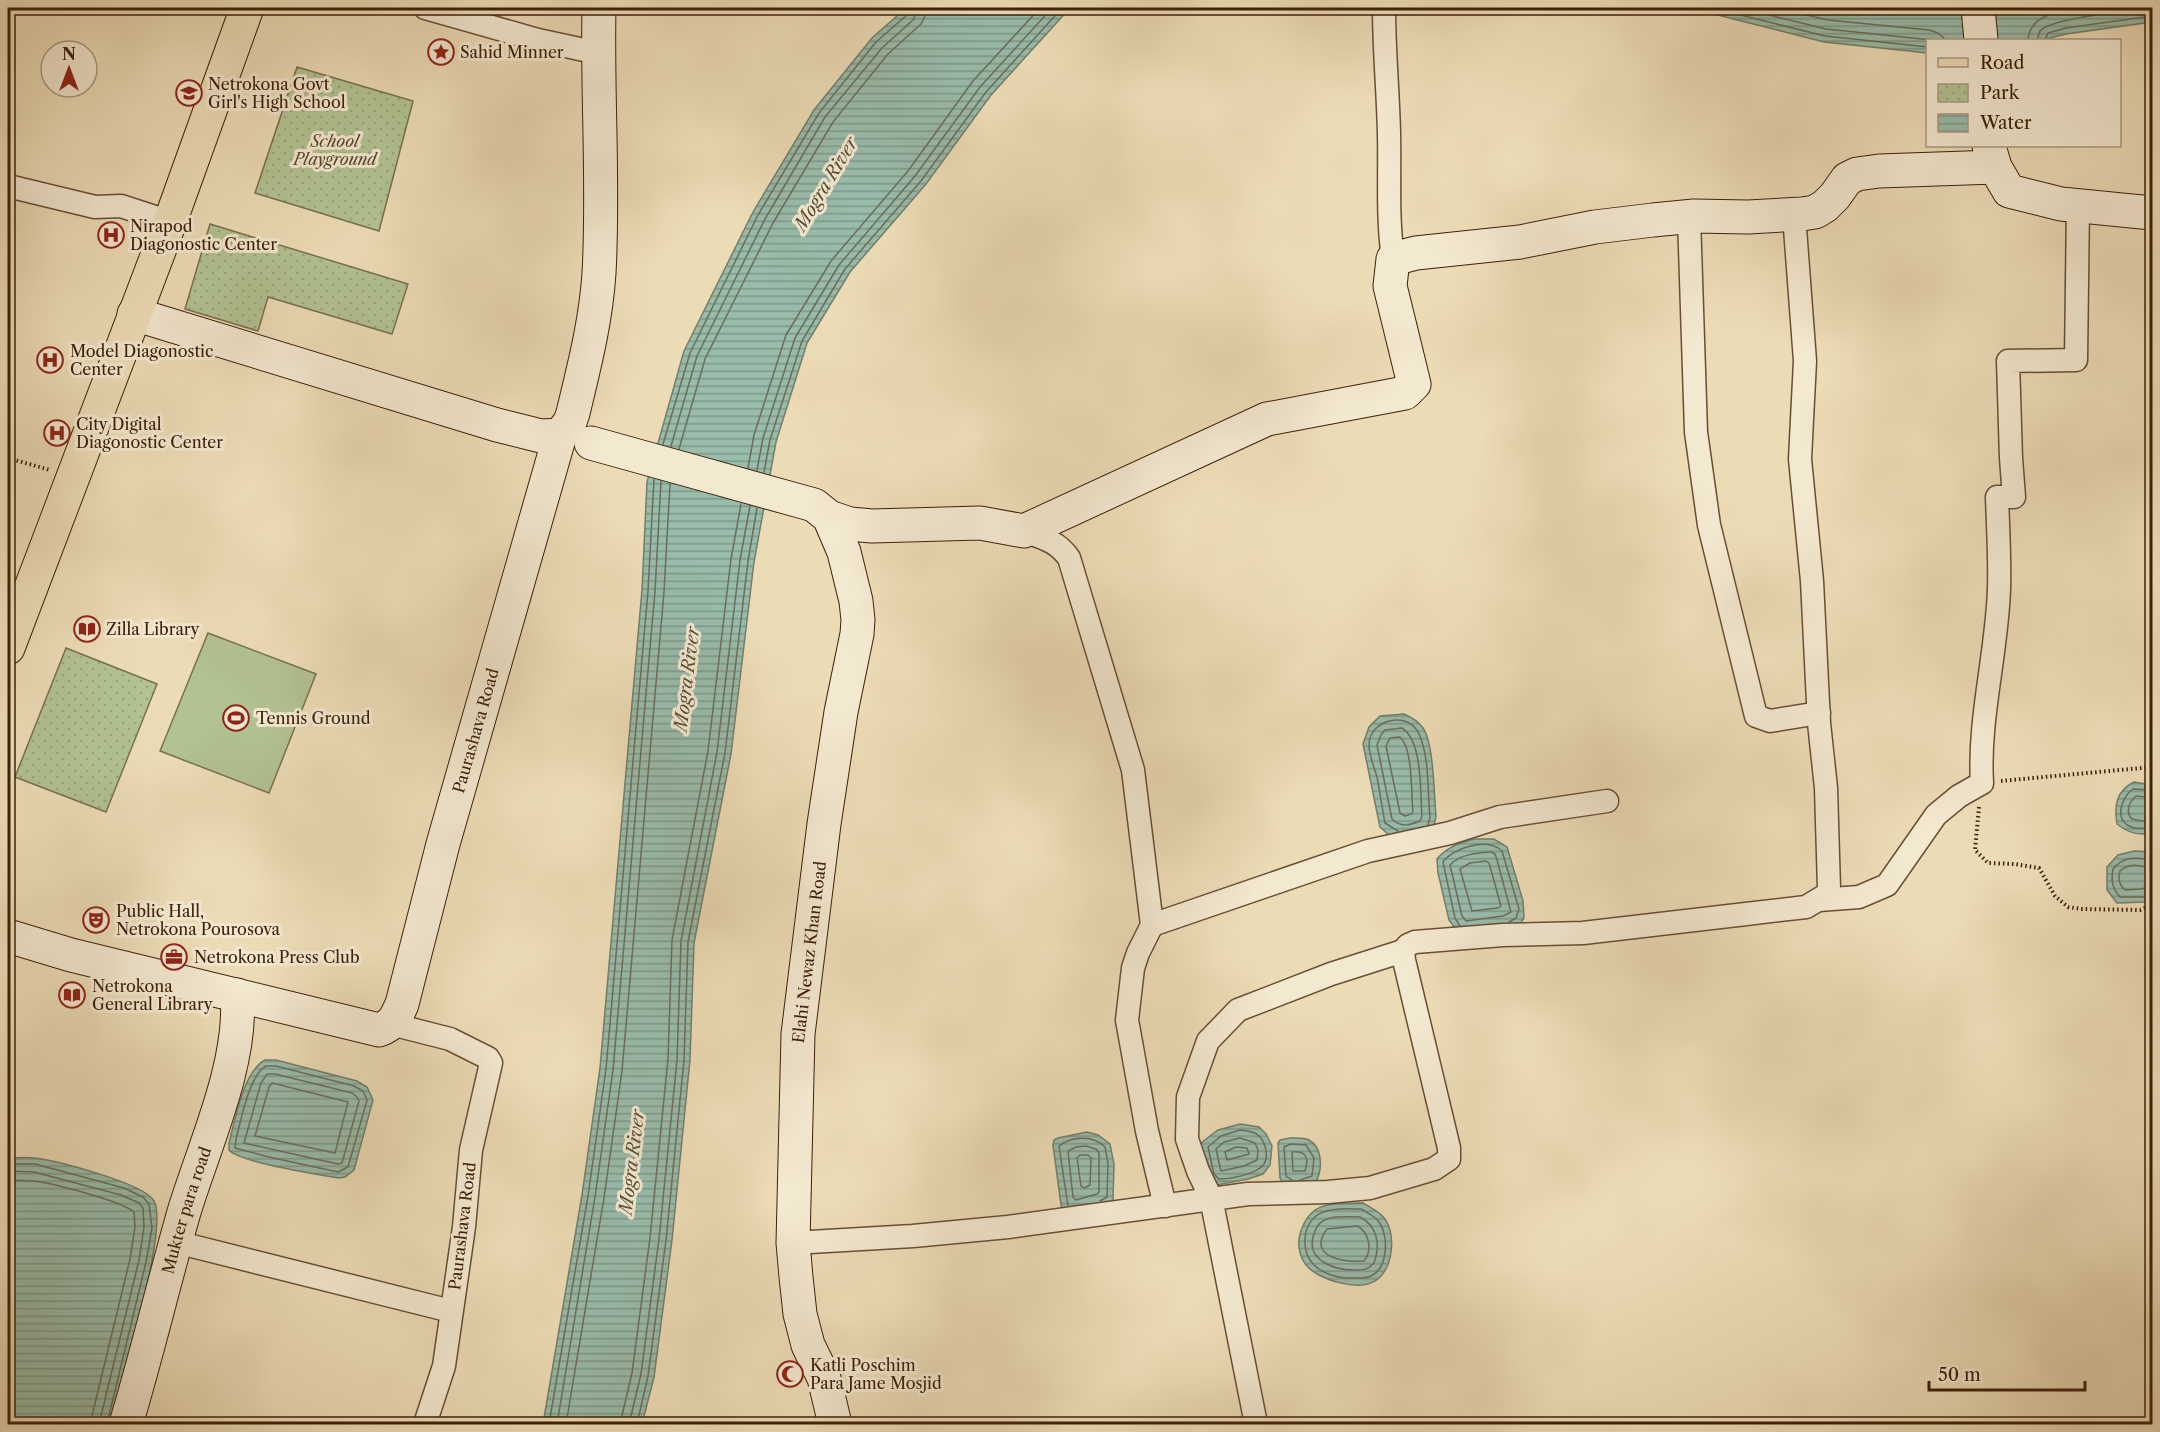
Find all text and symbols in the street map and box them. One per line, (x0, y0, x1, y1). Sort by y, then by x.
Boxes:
place icon: Sahid Minner (426, 37, 456, 67)
north arrow (39, 39, 99, 99)
legend (1926, 39, 2121, 147)
place label: Sahid Minner (460, 42, 564, 62)
text: N (62, 44, 76, 64)
text: Road (1980, 52, 2025, 74)
place label: Netrokona Govt Girl's High School (208, 74, 346, 112)
school or university icon: Netrokona Govt Girl's High School (174, 78, 204, 108)
text: Park (1980, 82, 2021, 104)
text: Water (1979, 112, 2032, 134)
park label: School Playground (291, 131, 378, 169)
water label: Mogra River (788, 132, 863, 237)
place label: Nirapod Diagonostic Center (130, 216, 277, 254)
hospital icon: Nirapod Diagonostic Center (96, 220, 126, 250)
place label: Model Diagonostic Center (70, 341, 213, 379)
hospital icon: Model Diagonostic Center (35, 345, 65, 375)
place label: City Digital Diagonostic Center (76, 414, 223, 452)
hospital icon: City Digital Diagonostic Center (42, 418, 72, 448)
library icon: Zilla Library (72, 614, 102, 644)
place label: Zilla Library (106, 619, 201, 639)
water label: Mogra River (669, 624, 705, 735)
street label: Paurashava Road (448, 666, 503, 795)
sports icon: Tennis Ground (221, 703, 251, 733)
place label: Tennis Ground (256, 708, 371, 728)
street label: Elahi Newaz Khan Road (788, 860, 830, 1044)
place label: Public Hall, Netrokona Pourosova (116, 901, 280, 939)
theatre icon: Public Hall, Netrokona Pourosova (81, 905, 111, 935)
office icon: Netrokona Press Club (159, 942, 189, 972)
place label: Netrokona Press Club (194, 947, 360, 967)
place label: Netrokona General Library (92, 976, 214, 1014)
library icon: Netrokona General Library (57, 980, 87, 1010)
water label: Mogra River (614, 1107, 650, 1218)
street label: Mukter para road (157, 1144, 215, 1276)
street label: Paurashava Road (444, 1161, 480, 1291)
scale bar (1929, 1354, 2085, 1392)
place label: Katli Poschim Para Jame Mosjid (810, 1355, 942, 1393)
mosque icon: Katli Poschim Para Jame Mosjid (775, 1359, 805, 1389)
text: 50 m (1938, 1364, 1981, 1386)

